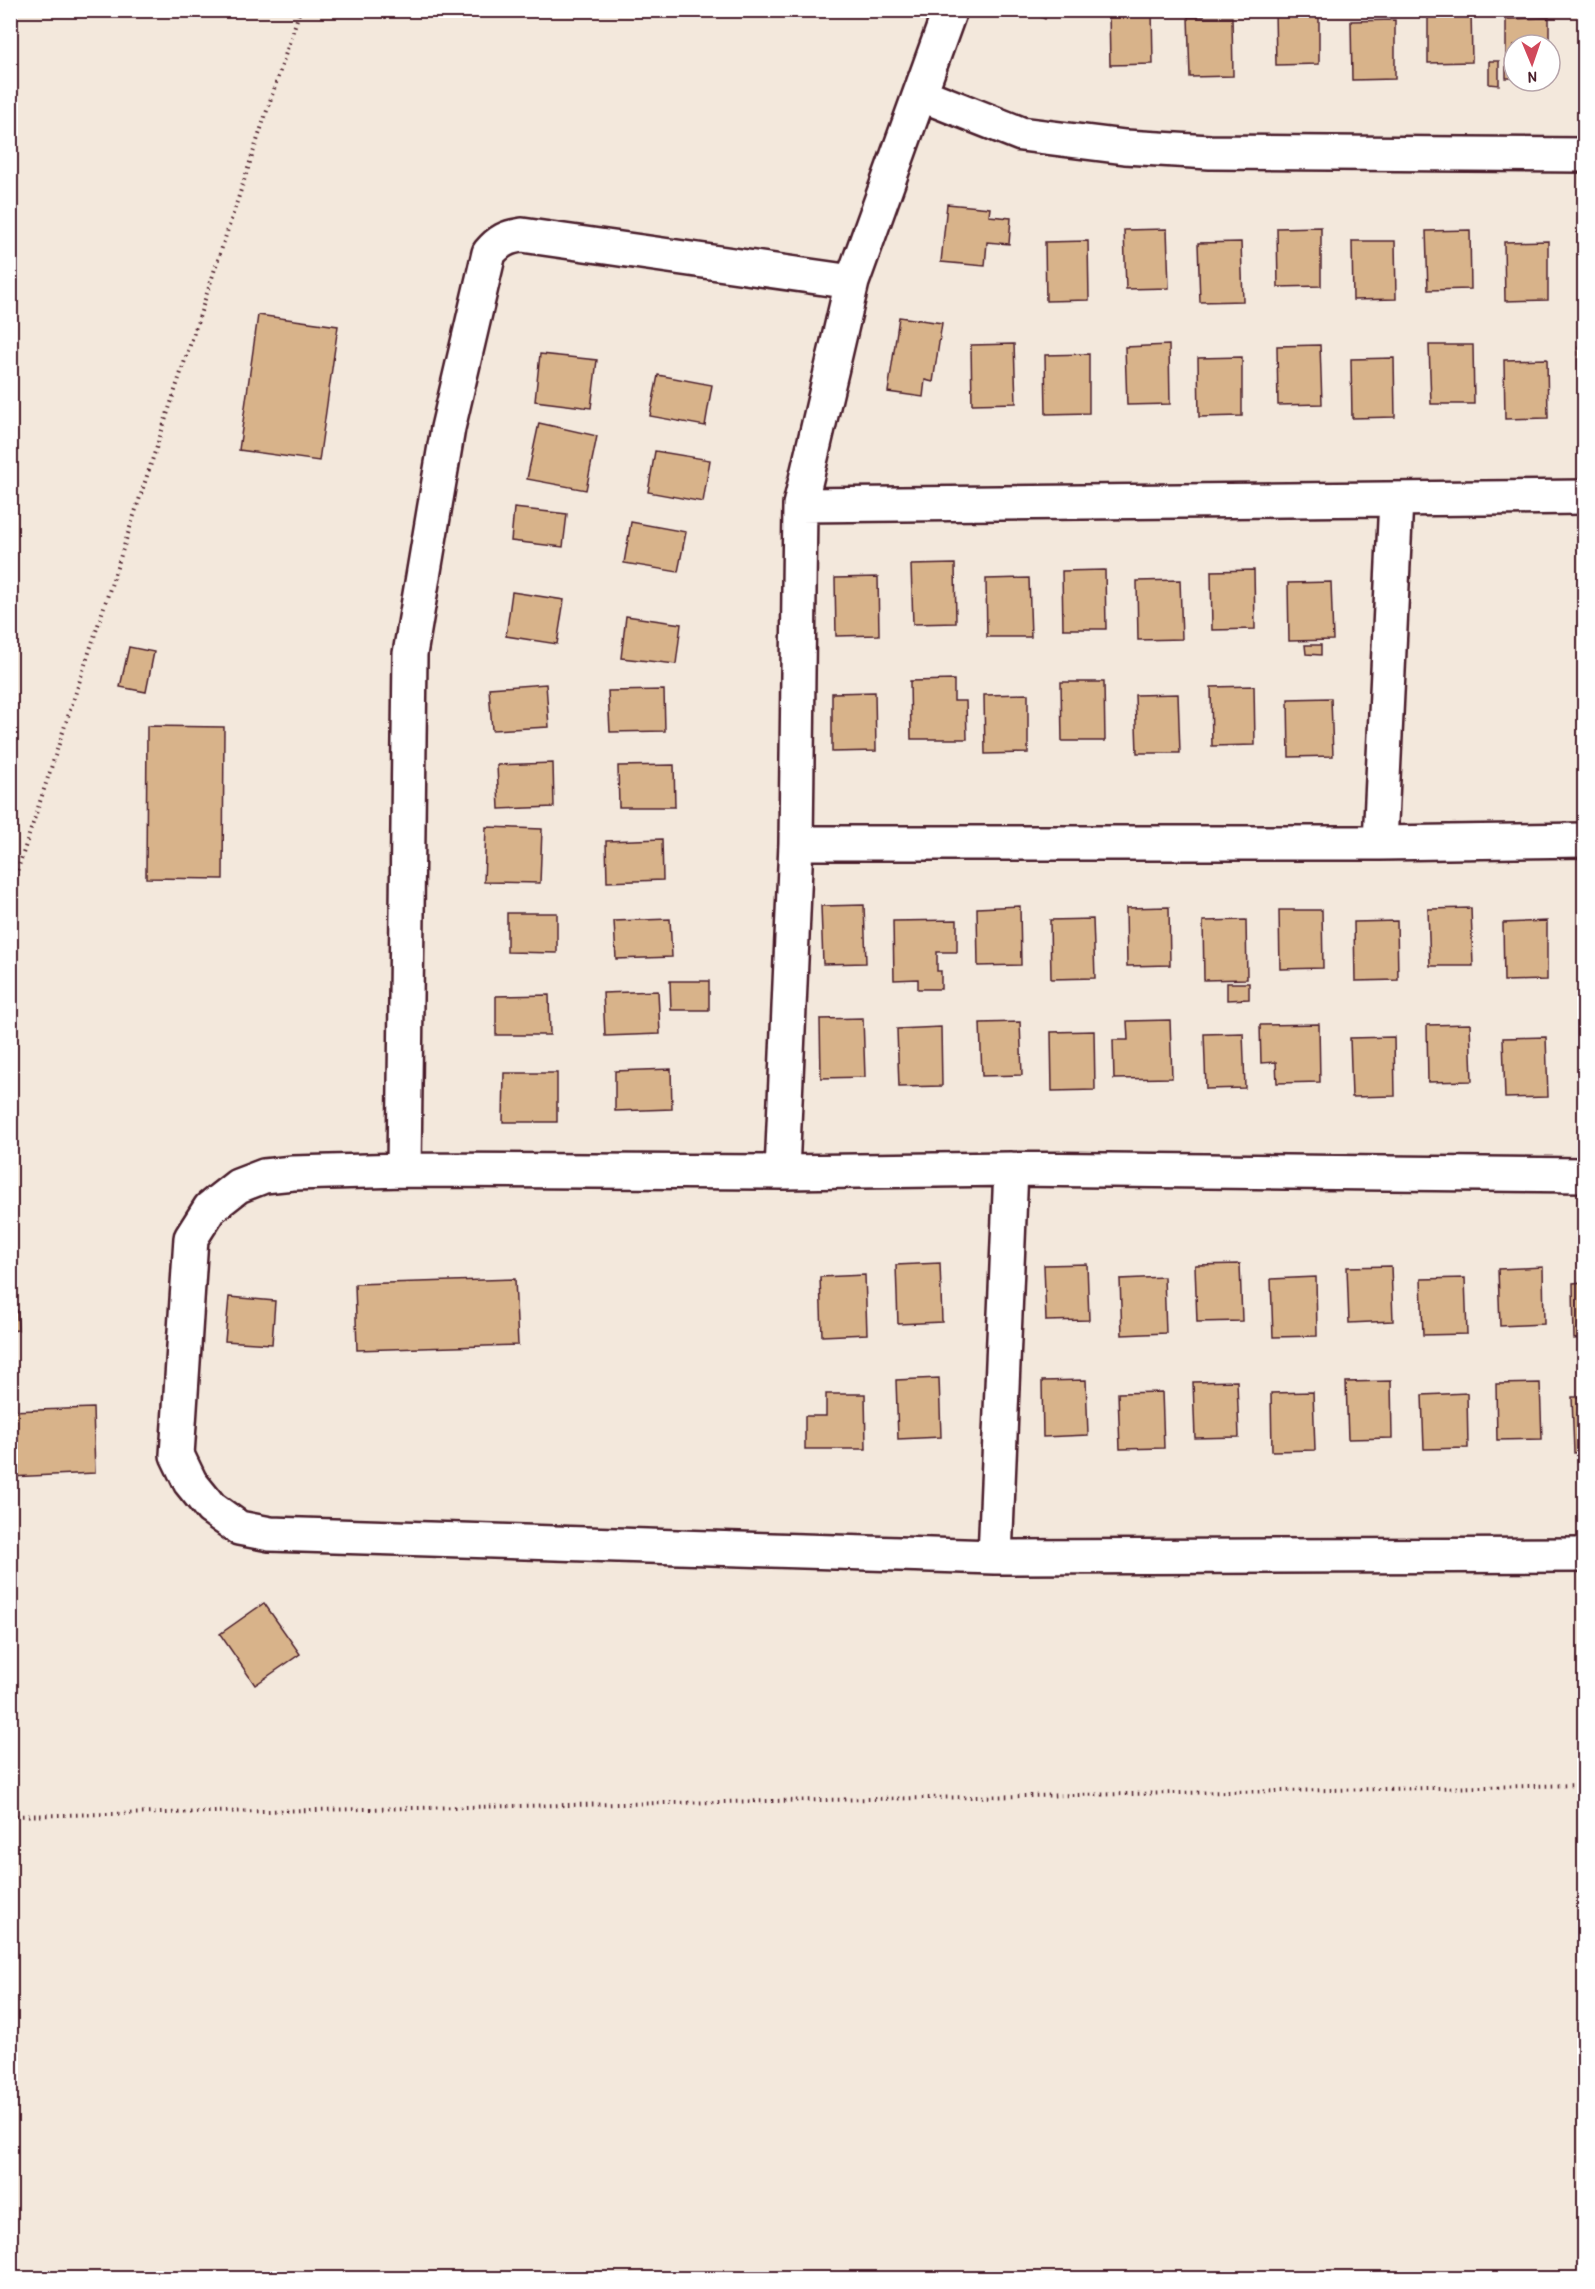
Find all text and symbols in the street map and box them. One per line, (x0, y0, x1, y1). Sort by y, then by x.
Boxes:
north arrow (1502, 33, 1562, 93)
text: N (1527, 67, 1537, 89)

